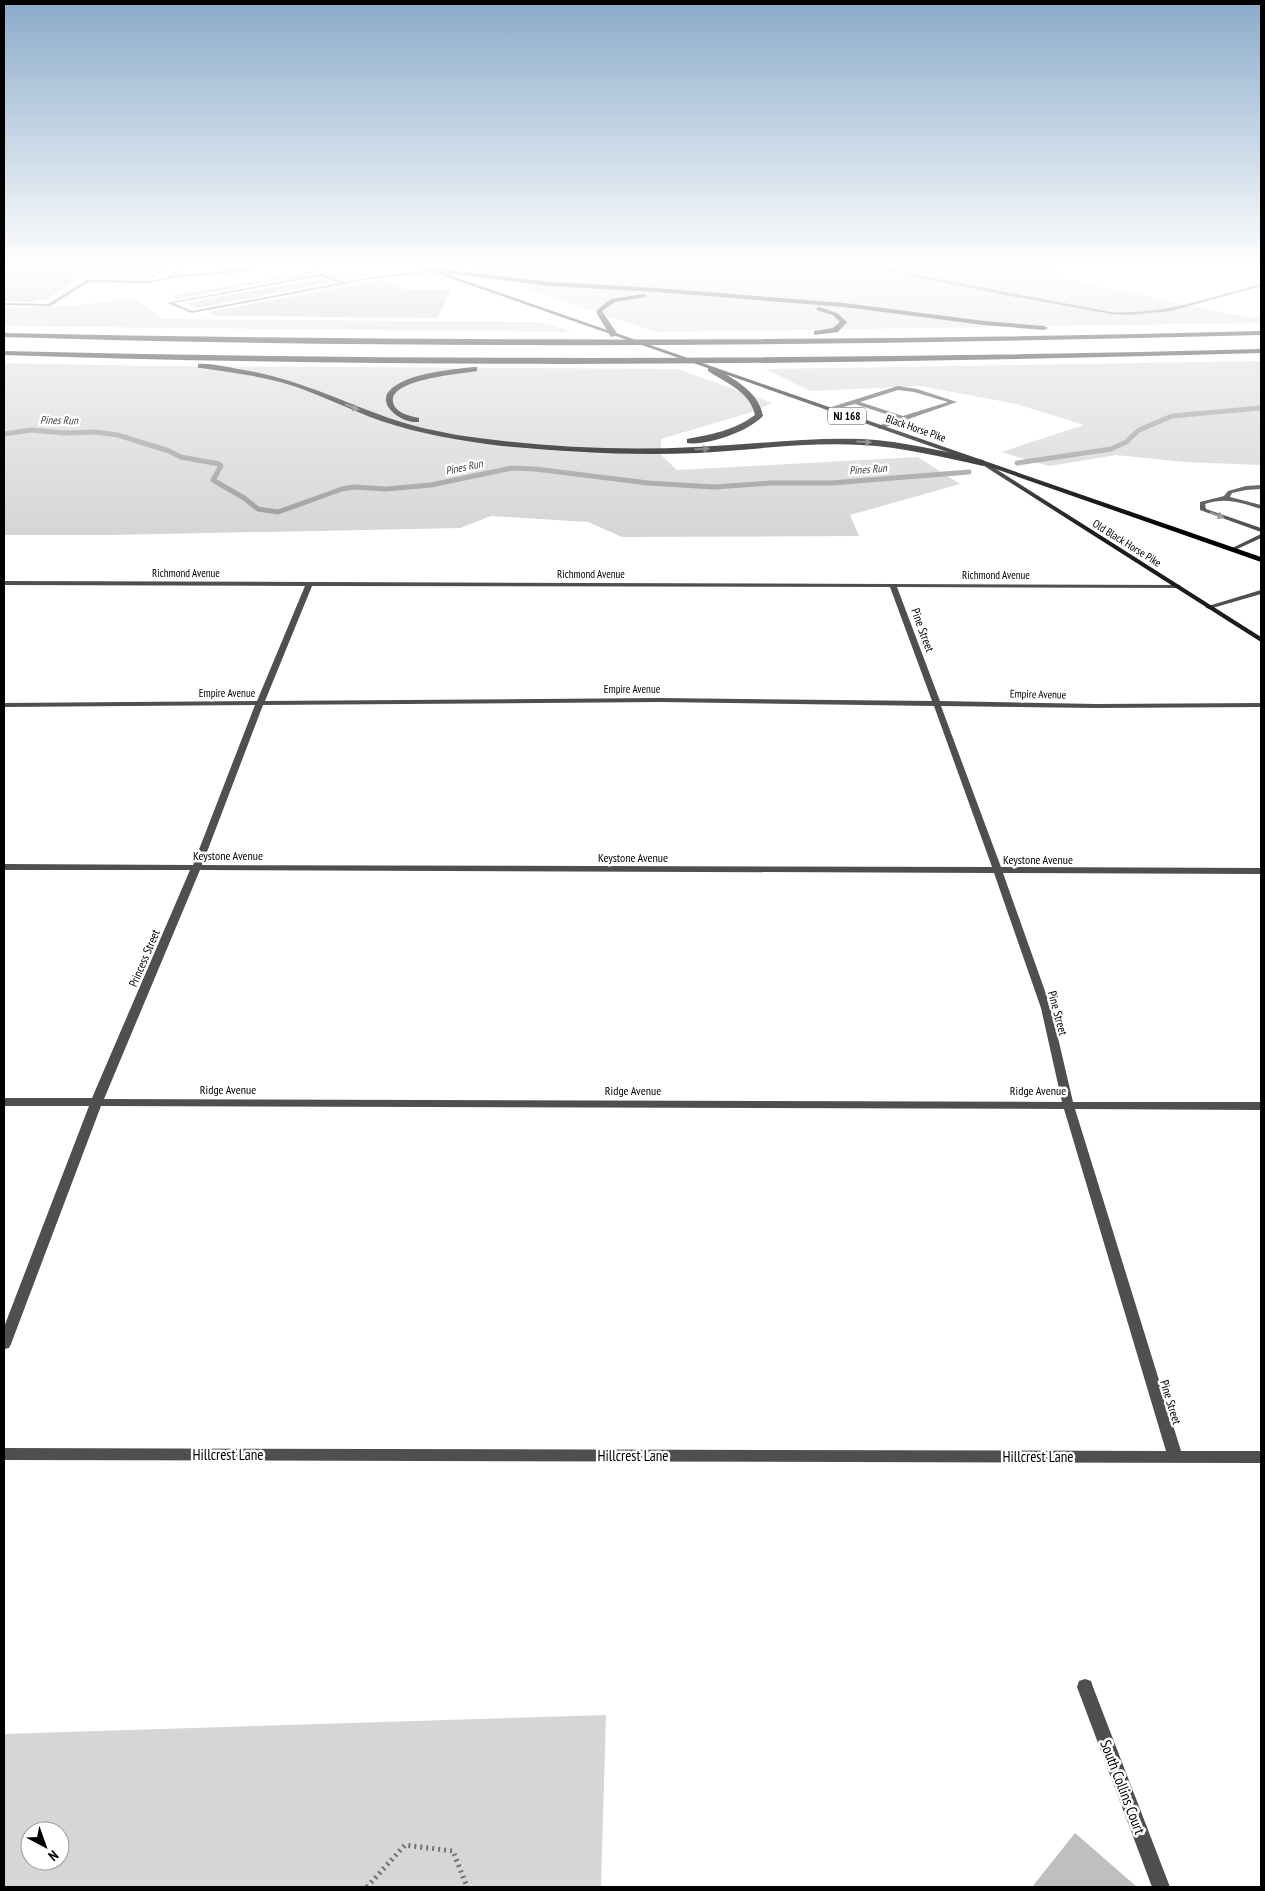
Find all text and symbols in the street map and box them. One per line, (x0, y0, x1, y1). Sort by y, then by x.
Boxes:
one-way arrow (345, 404, 359, 412)
road number: NJ 168 (828, 408, 866, 424)
street label: Black Horse Pike (884, 411, 948, 445)
water label: Pines Run (40, 413, 79, 427)
one-way arrow (856, 439, 872, 447)
one-way arrow (694, 445, 710, 453)
water label: Pines Run (444, 456, 485, 478)
water label: Pines Run (849, 461, 888, 477)
one-way arrow (1210, 512, 1225, 519)
street label: Old Black Horse Pike (1090, 516, 1164, 570)
street label: Richmond Avenue (152, 566, 220, 580)
street label: Richmond Avenue (557, 567, 625, 581)
street label: Richmond Avenue (962, 568, 1030, 582)
street label: Pine Street (908, 606, 938, 655)
street label: Empire Avenue (604, 682, 661, 696)
street label: Empire Avenue (199, 686, 256, 700)
street label: Empire Avenue (1010, 687, 1067, 701)
street label: Keystone Avenue (193, 848, 263, 863)
street label: Keystone Avenue (598, 850, 668, 865)
street label: Keystone Avenue (1003, 852, 1073, 867)
street label: Princess Street (125, 926, 163, 989)
street label: Pine Street (1045, 989, 1071, 1038)
street label: Ridge Avenue (200, 1082, 256, 1097)
street label: Ridge Avenue (605, 1083, 661, 1098)
street label: Ridge Avenue (1010, 1083, 1066, 1098)
street label: Pine Street (1157, 1378, 1185, 1427)
street label: Hillcrest Lane (192, 1445, 264, 1464)
street label: Hillcrest Lane (597, 1446, 669, 1465)
street label: Hillcrest Lane (1002, 1447, 1074, 1466)
street label: South Collins Court (1096, 1737, 1150, 1837)
north arrow (20, 1821, 70, 1871)
text: N (45, 1847, 62, 1865)

